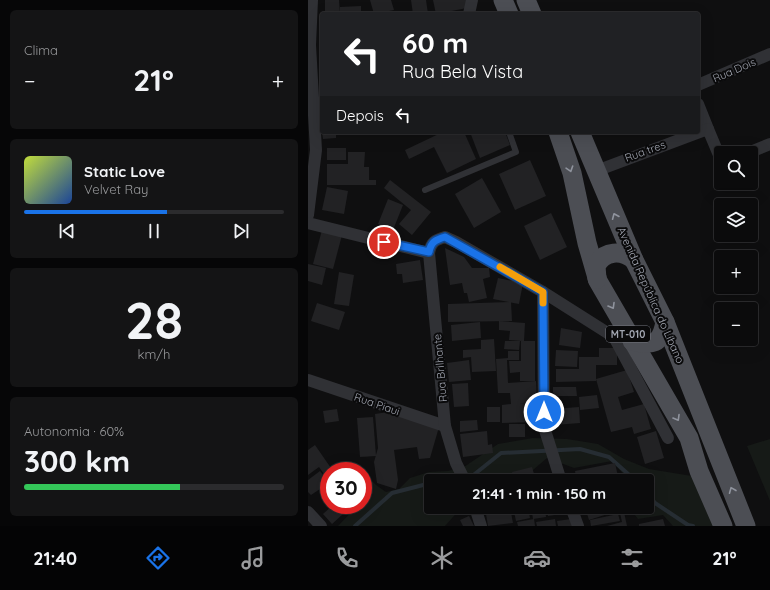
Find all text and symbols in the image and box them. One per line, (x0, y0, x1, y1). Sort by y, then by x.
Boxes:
text: 60 m (402, 25, 468, 60)
icon: left (336, 28, 388, 80)
text: Clima (24, 42, 58, 58)
street label: Rua Dois (710, 55, 758, 85)
text: Rua Bela Vista (402, 60, 523, 83)
text: 21° (133, 61, 174, 99)
text: − (24, 67, 35, 95)
text: + (272, 67, 284, 95)
icon: left (392, 104, 414, 126)
text: Depois (336, 106, 384, 125)
street label: Rua tres (623, 137, 667, 165)
map controls (714, 146, 758, 346)
button: search (714, 146, 758, 190)
text: Static Love (84, 162, 165, 181)
one-way arrow (566, 165, 574, 172)
text: Velvet Ray (84, 181, 149, 197)
button: layers (714, 198, 758, 242)
one-way arrow (612, 212, 620, 219)
icon: previous (56, 220, 78, 242)
icon: pause (143, 220, 165, 242)
icon: next (230, 220, 252, 242)
pin (367, 225, 401, 259)
street label: Avenida República do Líbano (614, 225, 688, 366)
icon: arrive (373, 231, 395, 253)
button: + (714, 250, 758, 294)
text: 28 (125, 287, 183, 352)
one-way arrow (607, 302, 614, 309)
button: − (714, 302, 758, 346)
road number: MT-010 (606, 326, 650, 342)
street label: Rua Brilhante (430, 333, 450, 403)
text: km/h (138, 346, 170, 362)
street label: Rua Piaui (352, 390, 402, 418)
position arrow (523, 391, 565, 433)
one-way arrow (672, 414, 679, 421)
text: Autonomia · 60% (24, 423, 124, 439)
text: 300 km (24, 442, 130, 480)
speed limit sign: 30 (320, 462, 372, 514)
text: 21:41 · 1 min · 150 m (472, 484, 606, 503)
one-way arrow (728, 486, 736, 493)
icon: directions (144, 544, 172, 572)
icon: music (239, 544, 267, 572)
icon: phone (333, 544, 361, 572)
icon: climate (428, 544, 456, 572)
icon: car (523, 544, 551, 572)
icon: filters (618, 544, 646, 572)
text: 21:40 (33, 547, 77, 570)
text: 21° (712, 547, 737, 570)

